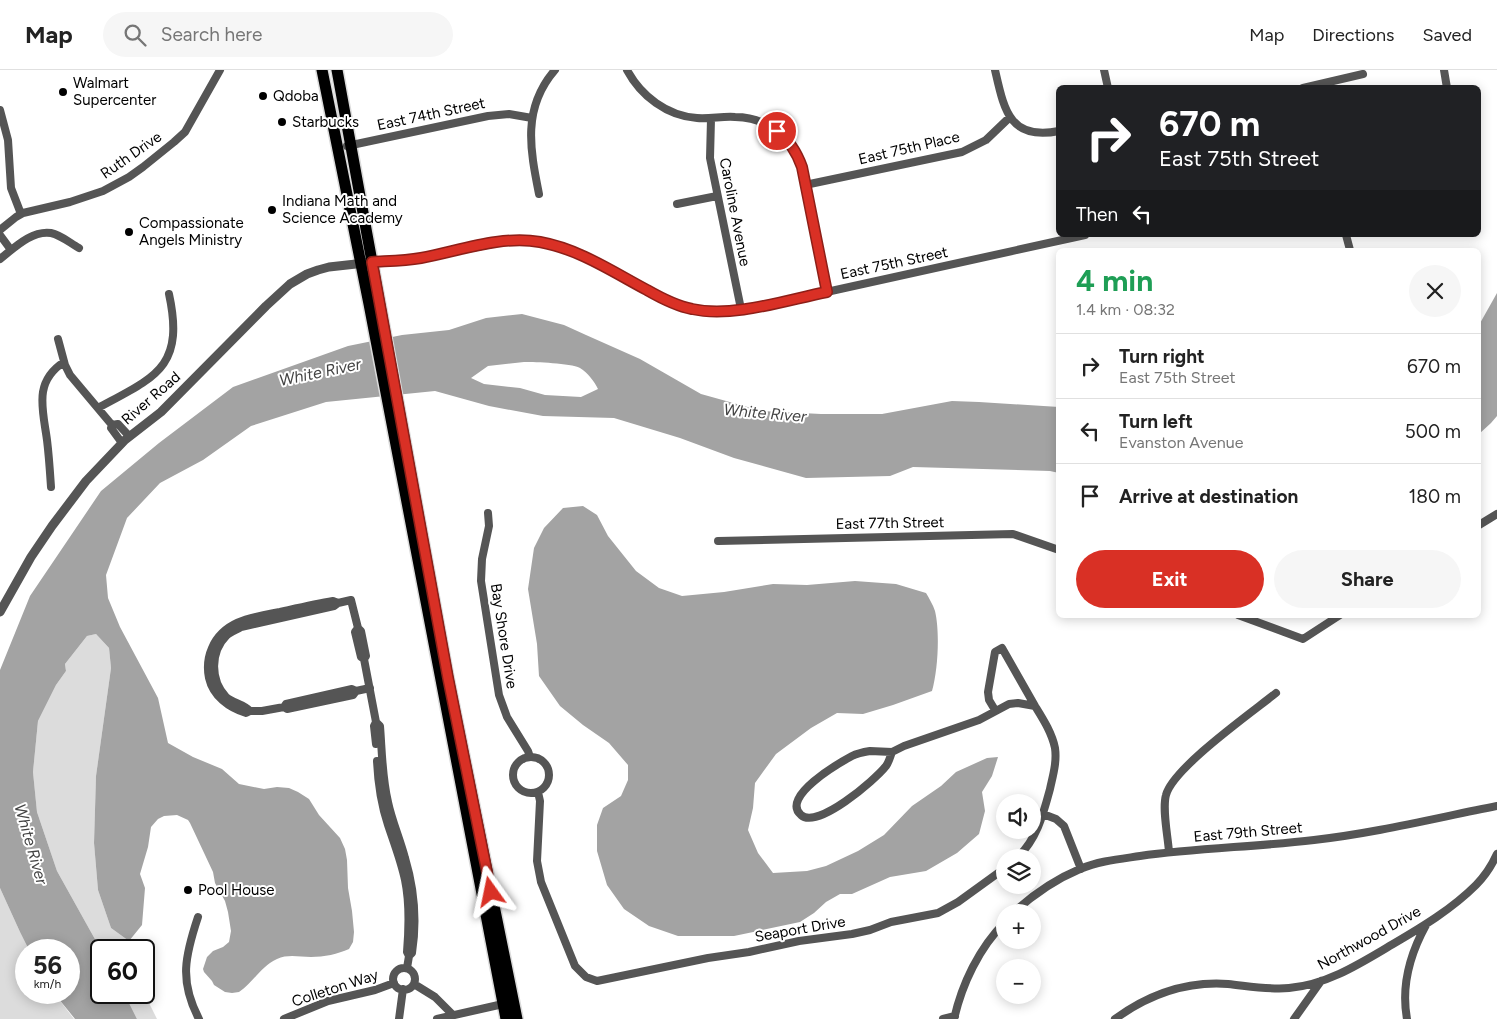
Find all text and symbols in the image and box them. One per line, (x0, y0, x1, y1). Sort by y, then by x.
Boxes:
search box (103, 12, 453, 57)
text: Map (25, 20, 73, 49)
icon: search (121, 21, 149, 49)
text: Search here (161, 23, 262, 46)
text: Map (1249, 24, 1284, 46)
text: Directions (1312, 24, 1394, 46)
text: Saved (1422, 24, 1472, 46)
place label: Walmart Supercenter (73, 74, 156, 109)
marker: Walmart Supercenter (57, 86, 69, 98)
place label: Qdoba (273, 87, 319, 105)
marker: Qdoba (257, 90, 269, 102)
street label: East 74th Street (375, 94, 487, 134)
text: 670 m (1159, 103, 1260, 145)
icon: right (1076, 105, 1141, 170)
pin (756, 110, 798, 152)
place label: Starbucks (292, 113, 359, 131)
marker: Starbucks (276, 116, 288, 128)
icon: arrive (763, 117, 791, 145)
street label: Ruth Drive (97, 127, 165, 183)
street label: East 75th Place (857, 128, 961, 168)
text: East 75th Street (1159, 145, 1319, 172)
street label: Caroline Avenue (716, 156, 754, 268)
place label: Indiana Math and Science Academy (282, 192, 403, 227)
icon: left (1128, 200, 1156, 228)
text: Then (1076, 203, 1118, 226)
marker: Indiana Math and Science Academy (266, 204, 278, 216)
place label: Compassionate Angels Ministry (139, 214, 244, 249)
marker: Compassionate Angels Ministry (123, 226, 135, 238)
street label: East 75th Street (839, 243, 950, 283)
text: 4 min (1076, 262, 1153, 299)
button: close (1409, 265, 1461, 317)
text: 1.4 km · 08:32 (1076, 300, 1175, 319)
text: Turn right (1119, 345, 1205, 368)
icon: right (1076, 352, 1104, 380)
water label: White River (277, 354, 363, 390)
text: 670 m (1407, 355, 1461, 378)
street label: River Road (118, 368, 184, 428)
text: East 75th Street (1119, 368, 1236, 387)
water label: White River (723, 400, 808, 426)
text: Turn left (1119, 410, 1193, 433)
icon: left (1076, 417, 1104, 445)
text: 500 m (1405, 420, 1461, 443)
text: Evanston Avenue (1119, 433, 1243, 452)
icon: arrive (1076, 482, 1104, 510)
text: Arrive at destination (1119, 485, 1298, 508)
text: 180 m (1408, 485, 1461, 508)
street label: East 77th Street (835, 513, 945, 533)
button: Exit (1076, 550, 1264, 608)
button: Share (1274, 550, 1461, 608)
street label: Bay Shore Drive (487, 582, 521, 690)
map controls (996, 794, 1041, 1004)
button: sound (996, 794, 1041, 839)
water label: White River (10, 802, 52, 887)
street label: East 79th Street (1193, 818, 1303, 846)
button: layers (996, 849, 1041, 894)
position arrow (464, 865, 516, 917)
place label: Pool House (198, 881, 274, 899)
marker: Pool House (182, 884, 194, 896)
street label: Northwood Drive (1314, 902, 1424, 974)
button: + (996, 904, 1041, 949)
street label: Seaport Drive (753, 912, 847, 946)
speed limit sign: 60 (90, 939, 155, 1004)
text: 56 (33, 950, 62, 980)
button: − (996, 959, 1041, 1004)
street label: Colleton Way (289, 966, 381, 1010)
text: km/h (34, 977, 61, 991)

